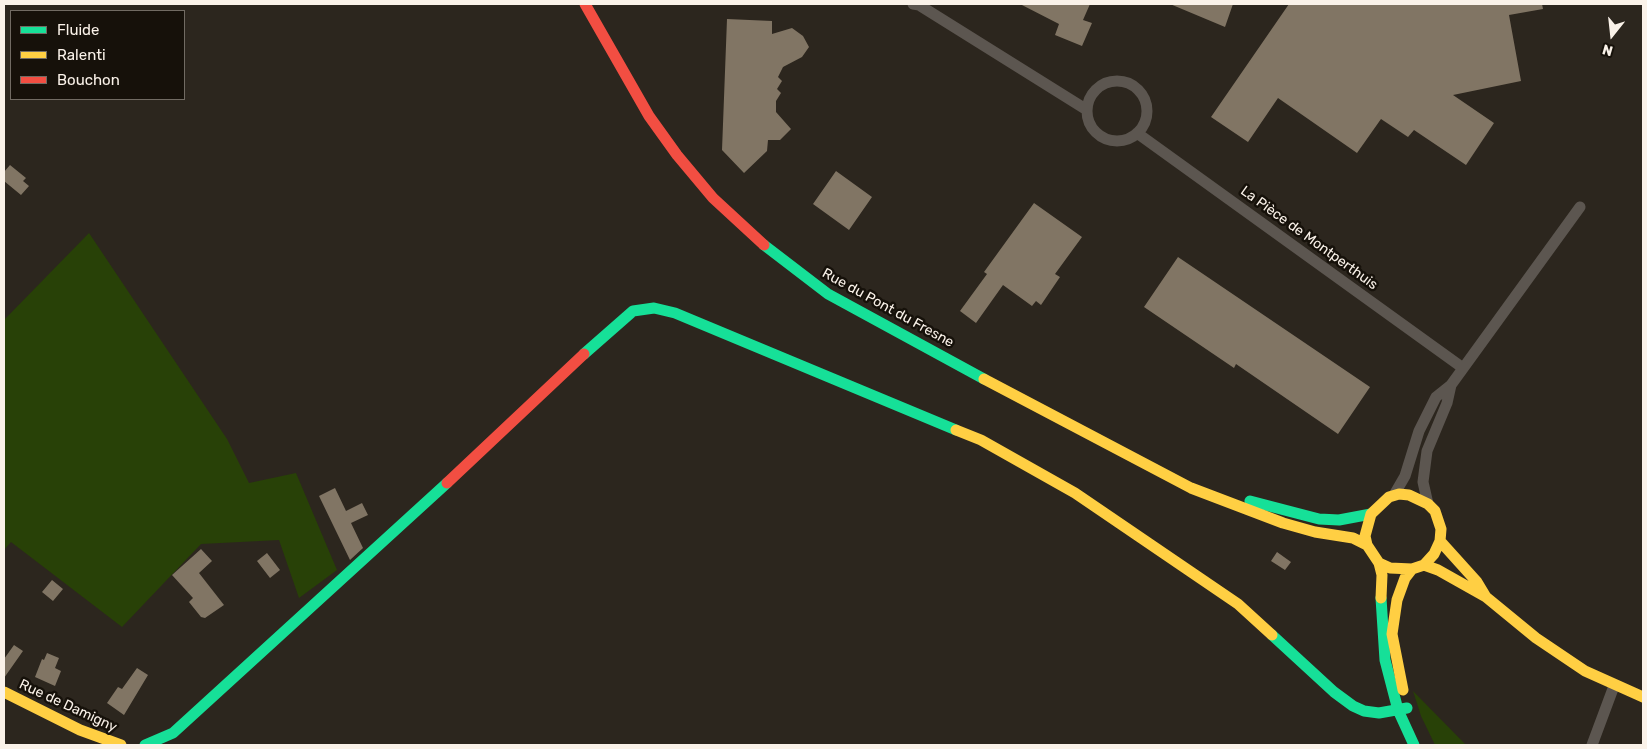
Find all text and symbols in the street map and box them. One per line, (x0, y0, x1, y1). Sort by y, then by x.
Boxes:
legend (10, 10, 185, 100)
north arrow (1587, 10, 1637, 60)
text: Fluide (57, 21, 99, 39)
text: N (1601, 40, 1615, 59)
text: Ralenti (57, 46, 106, 64)
text: Bouchon (57, 71, 120, 89)
street label: La Pièce de Montperthuis (1237, 183, 1381, 293)
street label: Rue du Pont du Fresne (819, 265, 957, 351)
street label: Rue de Damigny (16, 676, 120, 736)

